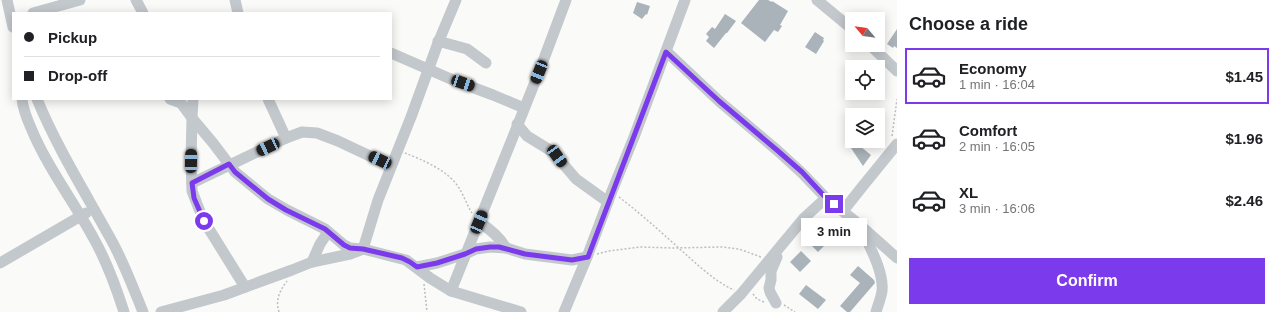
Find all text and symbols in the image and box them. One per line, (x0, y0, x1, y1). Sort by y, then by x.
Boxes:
north arrow (845, 12, 885, 52)
map controls (845, 12, 885, 148)
text: Choose a ride (909, 14, 1028, 34)
text: Pickup (48, 29, 97, 46)
icon: car (911, 58, 947, 94)
car (529, 59, 549, 85)
button: locate (845, 60, 885, 100)
text: Economy (959, 60, 1027, 77)
text: Drop-off (48, 67, 107, 84)
text: $1.45 (1225, 68, 1263, 85)
car (450, 73, 476, 93)
text: 1 min · 16:04 (959, 77, 1035, 92)
button: layers (845, 108, 885, 148)
icon: car (911, 120, 947, 156)
text: Comfort (959, 122, 1017, 139)
text: $1.96 (1225, 130, 1263, 147)
car (255, 136, 281, 158)
text: 2 min · 16:05 (959, 139, 1035, 154)
car (545, 143, 569, 169)
car (185, 149, 197, 173)
car (367, 149, 393, 171)
icon: car (911, 182, 947, 218)
text: XL (959, 184, 978, 201)
text: $2.46 (1225, 192, 1263, 209)
route end (825, 195, 843, 213)
text: 3 min · 16:06 (959, 201, 1035, 216)
car (469, 209, 489, 235)
route start (195, 212, 213, 230)
callout: 3 min (801, 218, 867, 246)
text: 3 min (817, 224, 851, 239)
button: Confirm (909, 258, 1265, 304)

